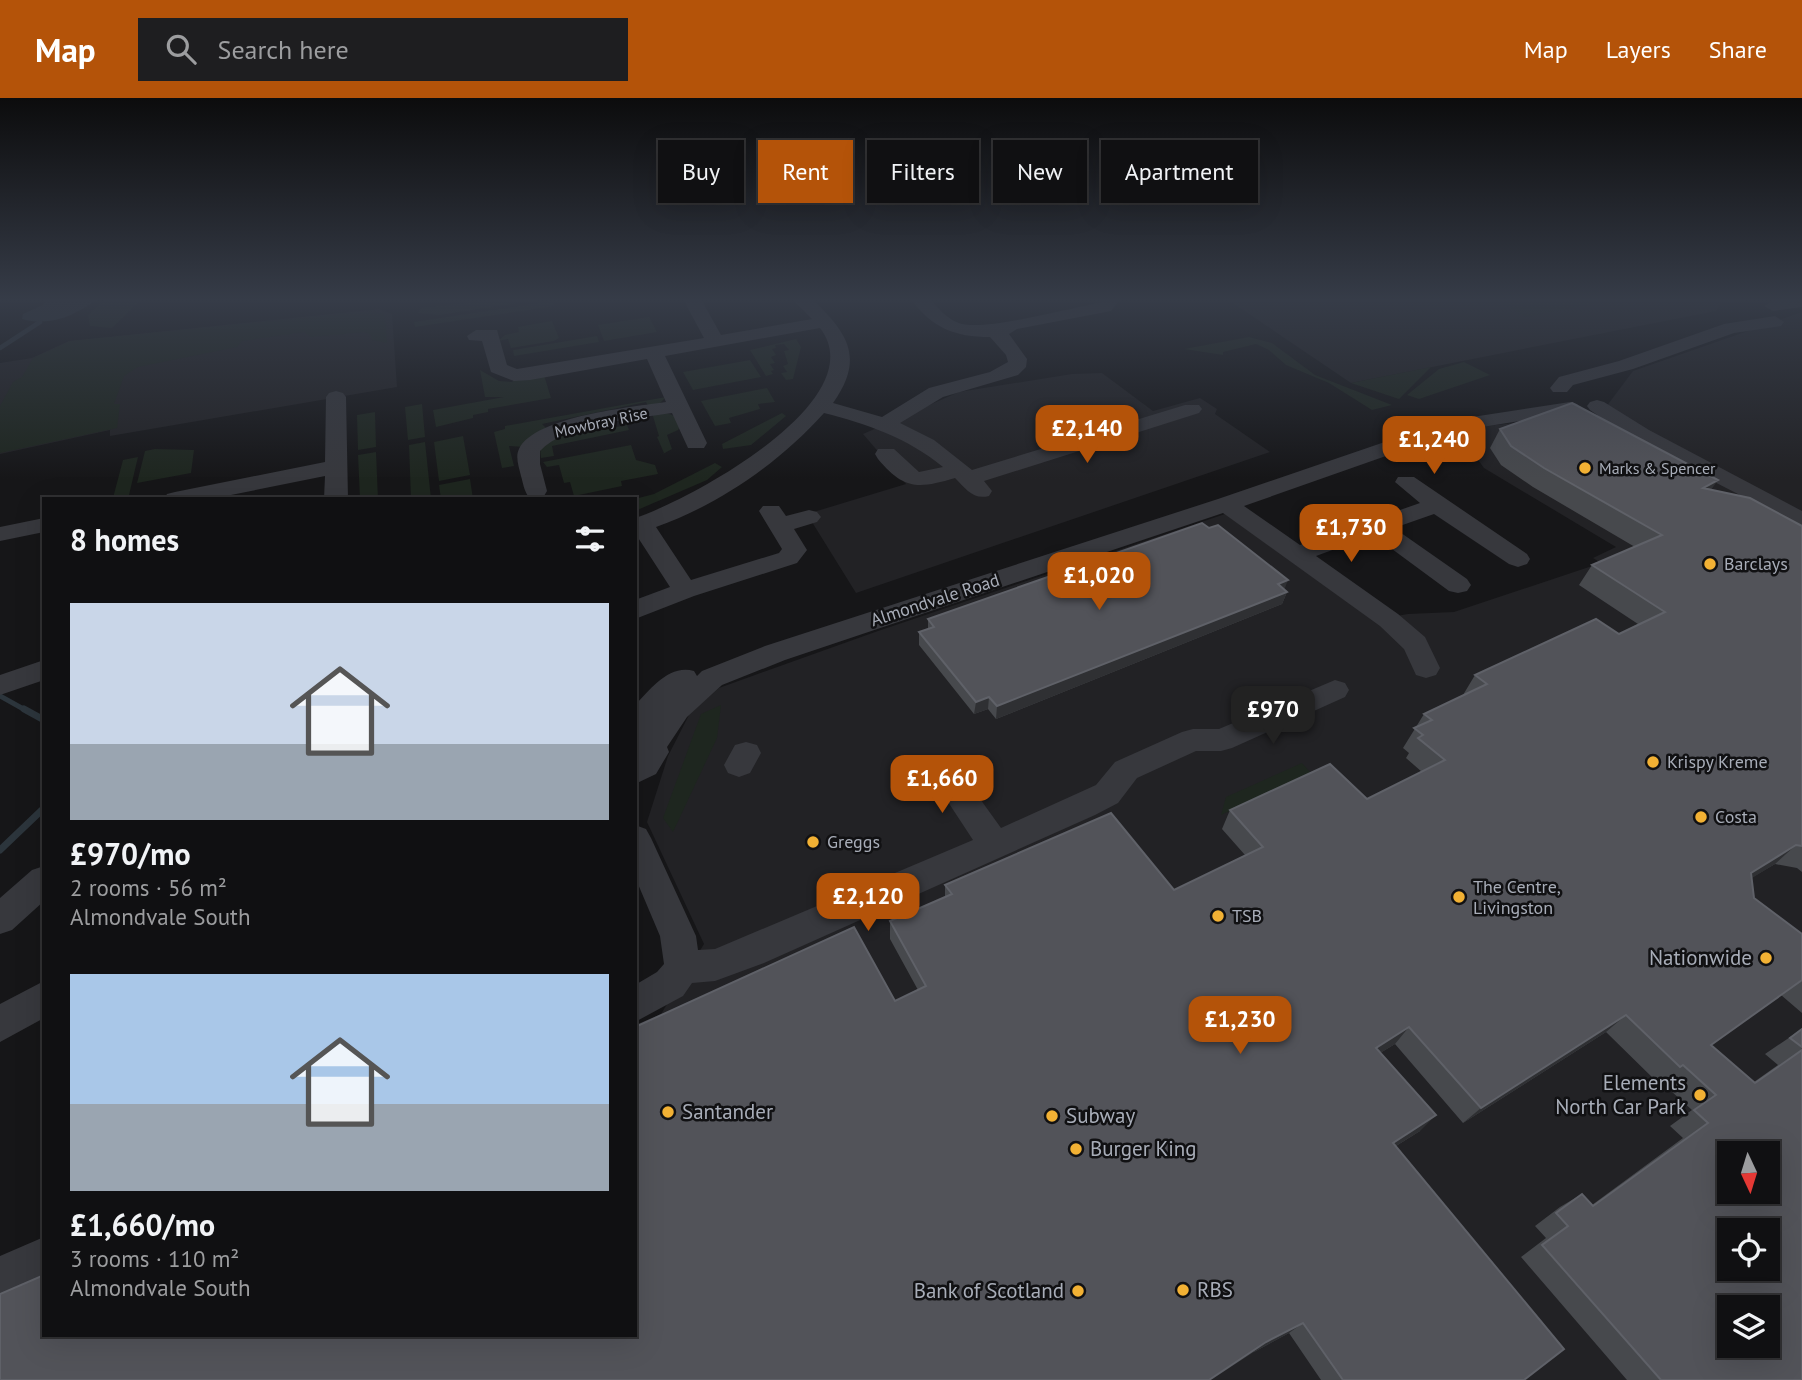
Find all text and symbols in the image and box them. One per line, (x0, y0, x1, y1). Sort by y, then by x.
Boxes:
search box (138, 18, 628, 81)
text: Map (35, 28, 96, 71)
icon: search (162, 30, 200, 68)
text: Search here (218, 33, 349, 66)
text: Map (1524, 34, 1568, 65)
text: Layers (1606, 34, 1671, 65)
text: Share (1709, 34, 1767, 65)
chip: Buy (658, 140, 744, 203)
chip: Rent (758, 140, 853, 203)
chip: Filters (867, 140, 979, 203)
chip: New (993, 140, 1087, 203)
chip: Apartment (1101, 140, 1258, 203)
street label: Mowbray Rise (553, 402, 649, 442)
pin: £2,140 (1030, 406, 1144, 465)
text: £2,140 (1051, 413, 1123, 442)
pin: £1,240 (1377, 416, 1491, 476)
text: £1,240 (1398, 424, 1470, 453)
place label: Marks & Spencer (1599, 458, 1716, 478)
marker: Marks & Spencer (1577, 460, 1593, 476)
pin: £1,730 (1294, 504, 1408, 564)
text: £1,730 (1315, 512, 1387, 541)
text: 8 homes (70, 520, 179, 559)
icon: filters (571, 520, 609, 558)
pin: £1,020 (1042, 552, 1156, 612)
place label: Barclays (1724, 552, 1788, 575)
marker: Barclays (1702, 556, 1718, 572)
text: £1,020 (1063, 560, 1135, 589)
street label: Almondvale Road (867, 568, 1002, 631)
icon: home (277, 648, 403, 774)
pin: £970 (1232, 686, 1314, 746)
text: £970 (1247, 694, 1299, 723)
place label: Krispy Kreme (1667, 750, 1768, 773)
marker: Krispy Kreme (1645, 754, 1661, 770)
pin: £1,660 (885, 756, 999, 815)
text: £1,660 (906, 763, 978, 792)
place label: Costa (1715, 805, 1757, 828)
marker: Costa (1693, 809, 1709, 825)
place label: Greggs (827, 830, 880, 853)
text: £970/mo (70, 834, 191, 873)
marker: Greggs (805, 834, 821, 850)
text: 2 rooms · 56 m² (70, 873, 227, 902)
pin: £2,120 (811, 874, 925, 933)
place label: The Centre, Livingston (1473, 875, 1561, 919)
text: £2,120 (832, 881, 904, 910)
marker: The Centre, Livingston (1451, 889, 1467, 905)
text: Almondvale South (70, 902, 250, 931)
place label: TSB (1232, 904, 1262, 927)
marker: TSB (1210, 908, 1226, 924)
place label: Nationwide (1649, 944, 1752, 971)
marker: Nationwide (1758, 950, 1774, 966)
pin: £1,230 (1183, 996, 1297, 1056)
text: £1,230 (1204, 1004, 1276, 1033)
icon: home (277, 1019, 403, 1145)
place label: Elements North Car Park (1555, 1069, 1686, 1120)
marker: Elements North Car Park (1692, 1087, 1708, 1103)
place label: Santander (682, 1098, 773, 1125)
place label: Subway (1066, 1102, 1135, 1129)
marker: Santander (660, 1104, 676, 1120)
marker: Subway (1044, 1108, 1060, 1124)
place label: Burger King (1090, 1135, 1197, 1162)
marker: Burger King (1068, 1141, 1084, 1157)
north arrow (1717, 1141, 1780, 1204)
map controls (1717, 1141, 1780, 1358)
text: £1,660/mo (70, 1205, 215, 1244)
button: locate (1717, 1218, 1780, 1281)
text: 3 rooms · 110 m² (70, 1244, 239, 1273)
text: Almondvale South (70, 1273, 250, 1302)
place label: RBS (1197, 1276, 1233, 1303)
place label: Bank of Scotland (914, 1277, 1064, 1304)
marker: RBS (1175, 1282, 1191, 1298)
marker: Bank of Scotland (1070, 1283, 1086, 1299)
button: layers (1717, 1295, 1780, 1358)

